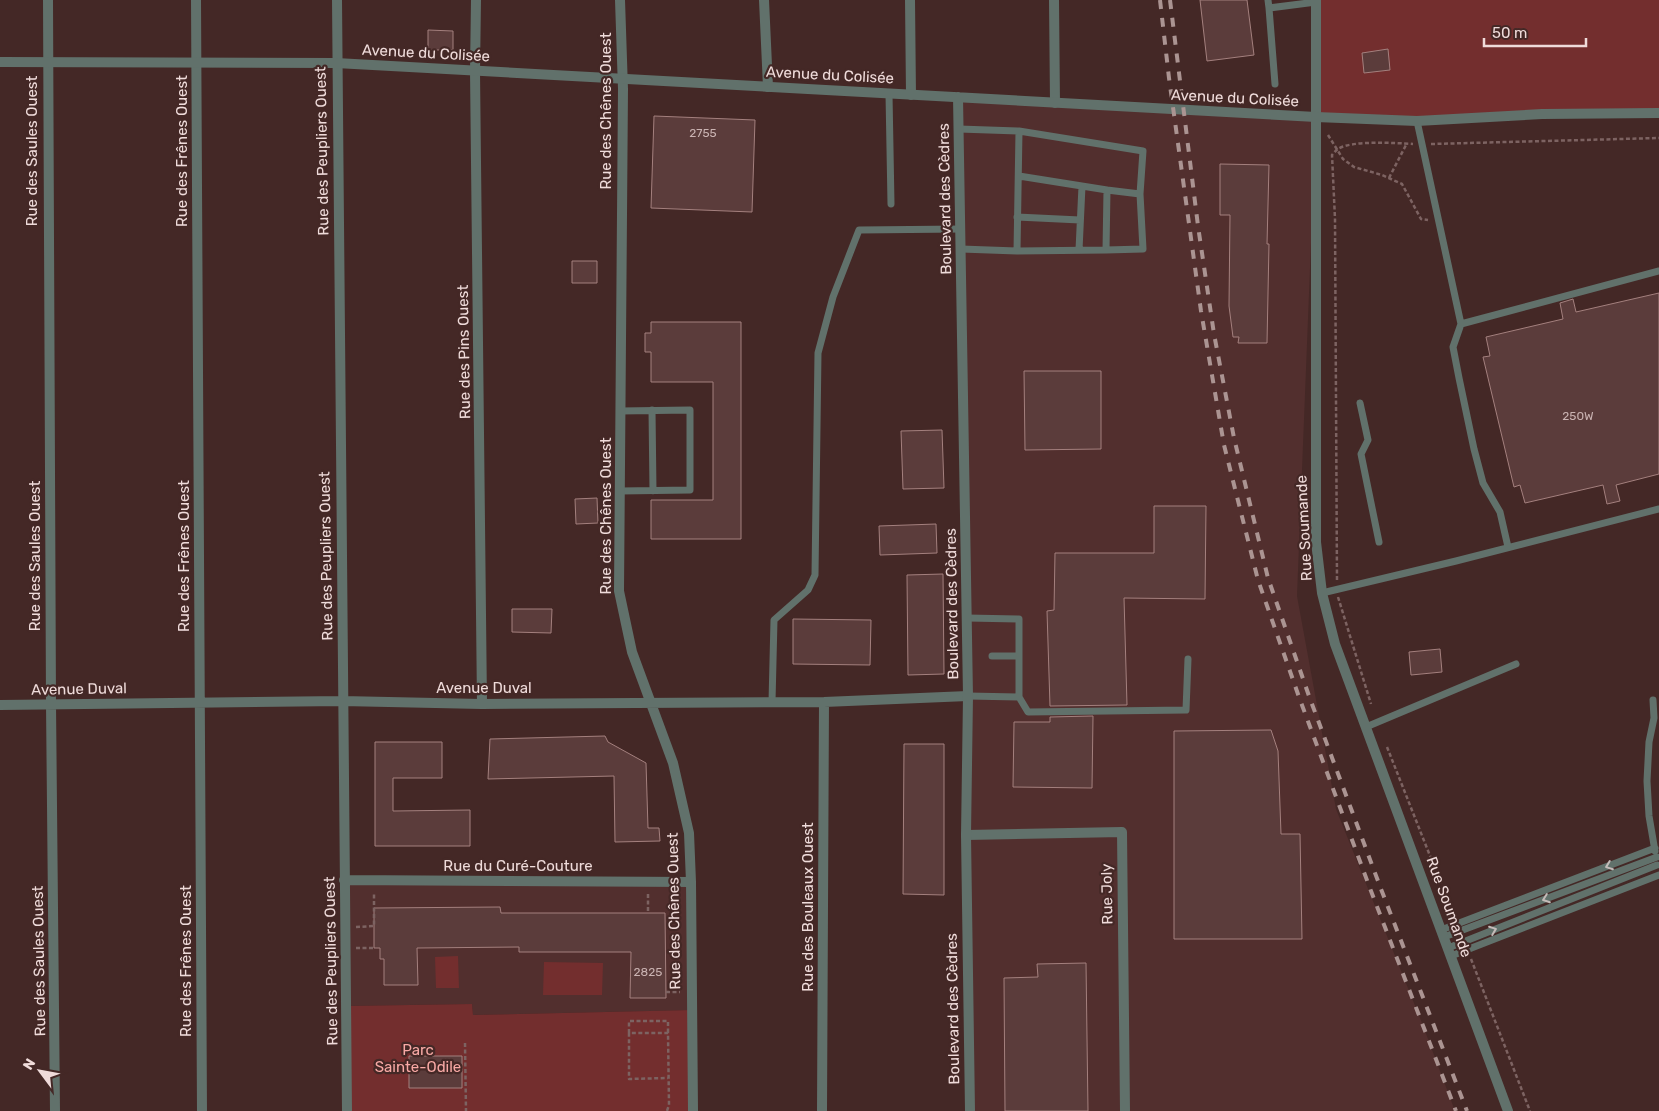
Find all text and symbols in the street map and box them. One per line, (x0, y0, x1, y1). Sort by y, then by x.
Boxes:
scale bar (1484, 15, 1586, 47)
text: 50 m (1492, 24, 1527, 42)
street label: Rue des Chênes Ouest (597, 32, 615, 190)
street label: Avenue du Colisée (362, 41, 490, 65)
street label: Avenue du Colisée (766, 63, 894, 87)
street label: Rue des Peupliers Ouest (312, 66, 332, 236)
street label: Rue des Frênes Ouest (173, 75, 191, 227)
street label: Rue des Saules Ouest (23, 76, 41, 226)
street label: Avenue du Colisée (1171, 86, 1299, 110)
street label: Boulevard des Cèdres (935, 123, 955, 275)
house number: 2755 (689, 126, 717, 140)
street label: Rue des Pins Ouest (454, 285, 474, 419)
house number: 250W (1562, 409, 1594, 423)
street label: Rue des Chênes Ouest (597, 437, 615, 595)
street label: Rue des Peupliers Ouest (316, 471, 336, 641)
street label: Rue Soumande (1292, 475, 1316, 581)
street label: Rue des Frênes Ouest (175, 480, 193, 632)
street label: Rue des Saules Ouest (26, 481, 44, 631)
street label: Boulevard des Cèdres (942, 528, 962, 680)
street label: Avenue Duval (31, 679, 127, 699)
street label: Avenue Duval (436, 679, 532, 697)
street label: Rue des Bouleaux Ouest (799, 822, 817, 992)
street label: Rue des Chênes Ouest (664, 832, 684, 990)
street label: Rue Soumande (1422, 854, 1476, 960)
street label: Rue du Curé-Couture (443, 857, 593, 875)
one-way arrow (1606, 860, 1614, 870)
street label: Rue Joly (1097, 863, 1117, 925)
street label: Rue des Peupliers Ouest (321, 876, 341, 1046)
street label: Rue des Saules Ouest (29, 885, 49, 1036)
street label: Rue des Frênes Ouest (177, 885, 195, 1037)
one-way arrow (1542, 893, 1550, 903)
one-way arrow (1488, 926, 1497, 936)
street label: Boulevard des Cèdres (943, 933, 963, 1085)
house number: 2825 (634, 965, 662, 979)
park label: Parc Sainte-Odile (375, 1041, 461, 1076)
north arrow (15, 1046, 65, 1096)
text: N (20, 1056, 39, 1073)

